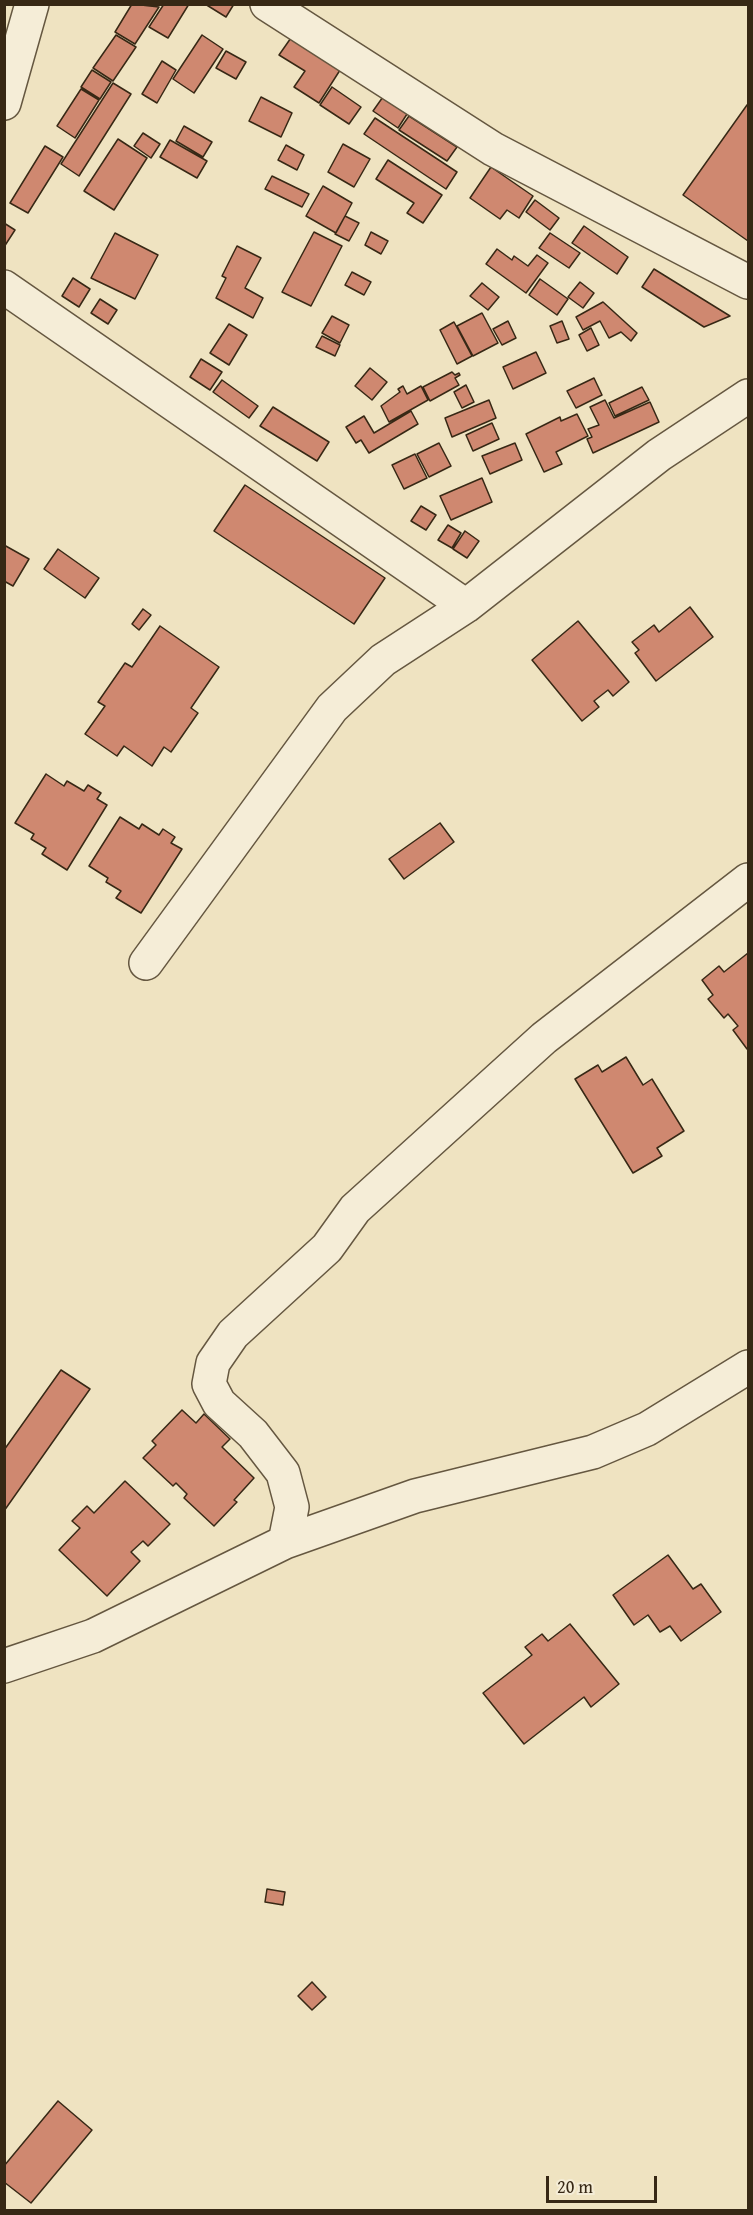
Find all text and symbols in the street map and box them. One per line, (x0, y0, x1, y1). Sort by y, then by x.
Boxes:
scale bar (549, 2164, 660, 2202)
text: 20 m (557, 2173, 593, 2200)

